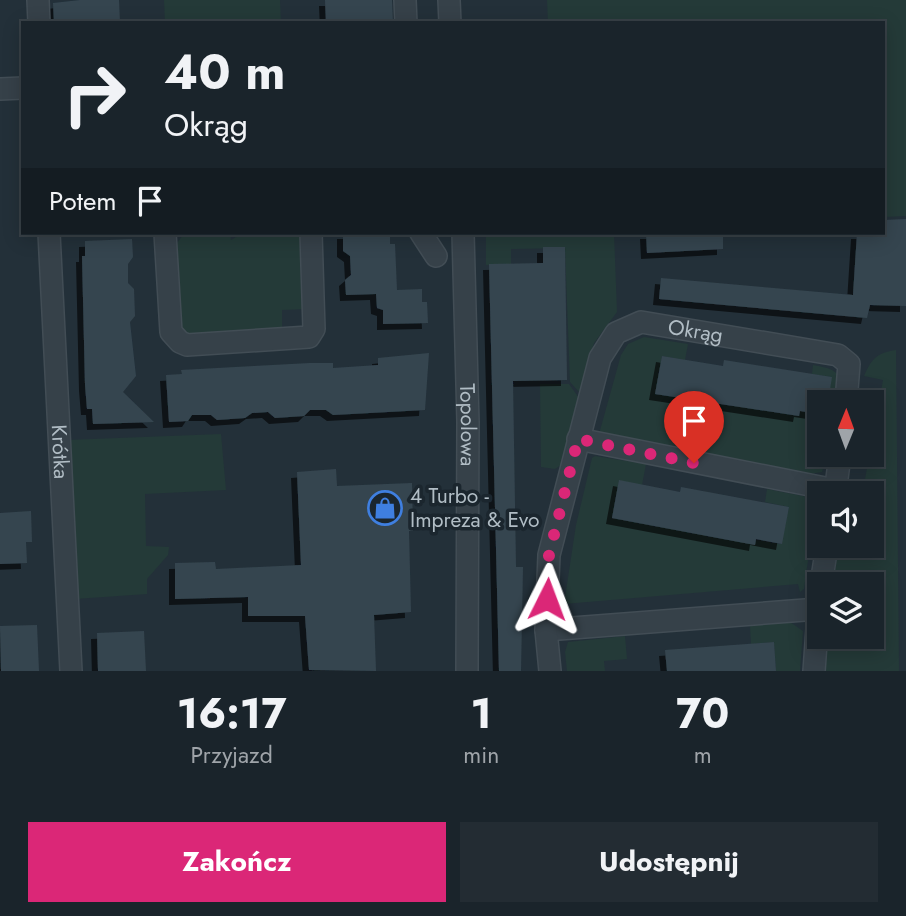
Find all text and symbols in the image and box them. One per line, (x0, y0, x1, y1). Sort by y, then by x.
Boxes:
text: 40 m (164, 37, 286, 107)
icon: right (49, 49, 140, 140)
text: Okrąg (164, 102, 248, 148)
text: Potem (49, 182, 117, 220)
icon: arrive (131, 182, 169, 220)
street label: Okrąg (666, 312, 725, 350)
street label: Topolowa (452, 383, 483, 466)
north arrow (807, 390, 884, 467)
map controls (807, 390, 884, 649)
pin (664, 391, 724, 463)
icon: arrive (675, 402, 713, 440)
street label: Krótka (44, 424, 76, 480)
place label: 4 Turbo - Impreza & Evo (410, 481, 539, 535)
button: sound (807, 481, 884, 558)
shop icon: 4 Turbo - Impreza & Evo (366, 489, 404, 527)
position arrow (510, 562, 584, 636)
button: layers (807, 572, 884, 649)
text: 16:17 (177, 683, 287, 744)
text: 1 (471, 683, 492, 744)
text: 70 (676, 683, 729, 744)
text: Przyjazd (191, 738, 273, 772)
text: min (463, 738, 499, 772)
text: m (694, 738, 712, 772)
button: Zakończ (28, 822, 446, 902)
button: Udostępnij (460, 822, 878, 902)

